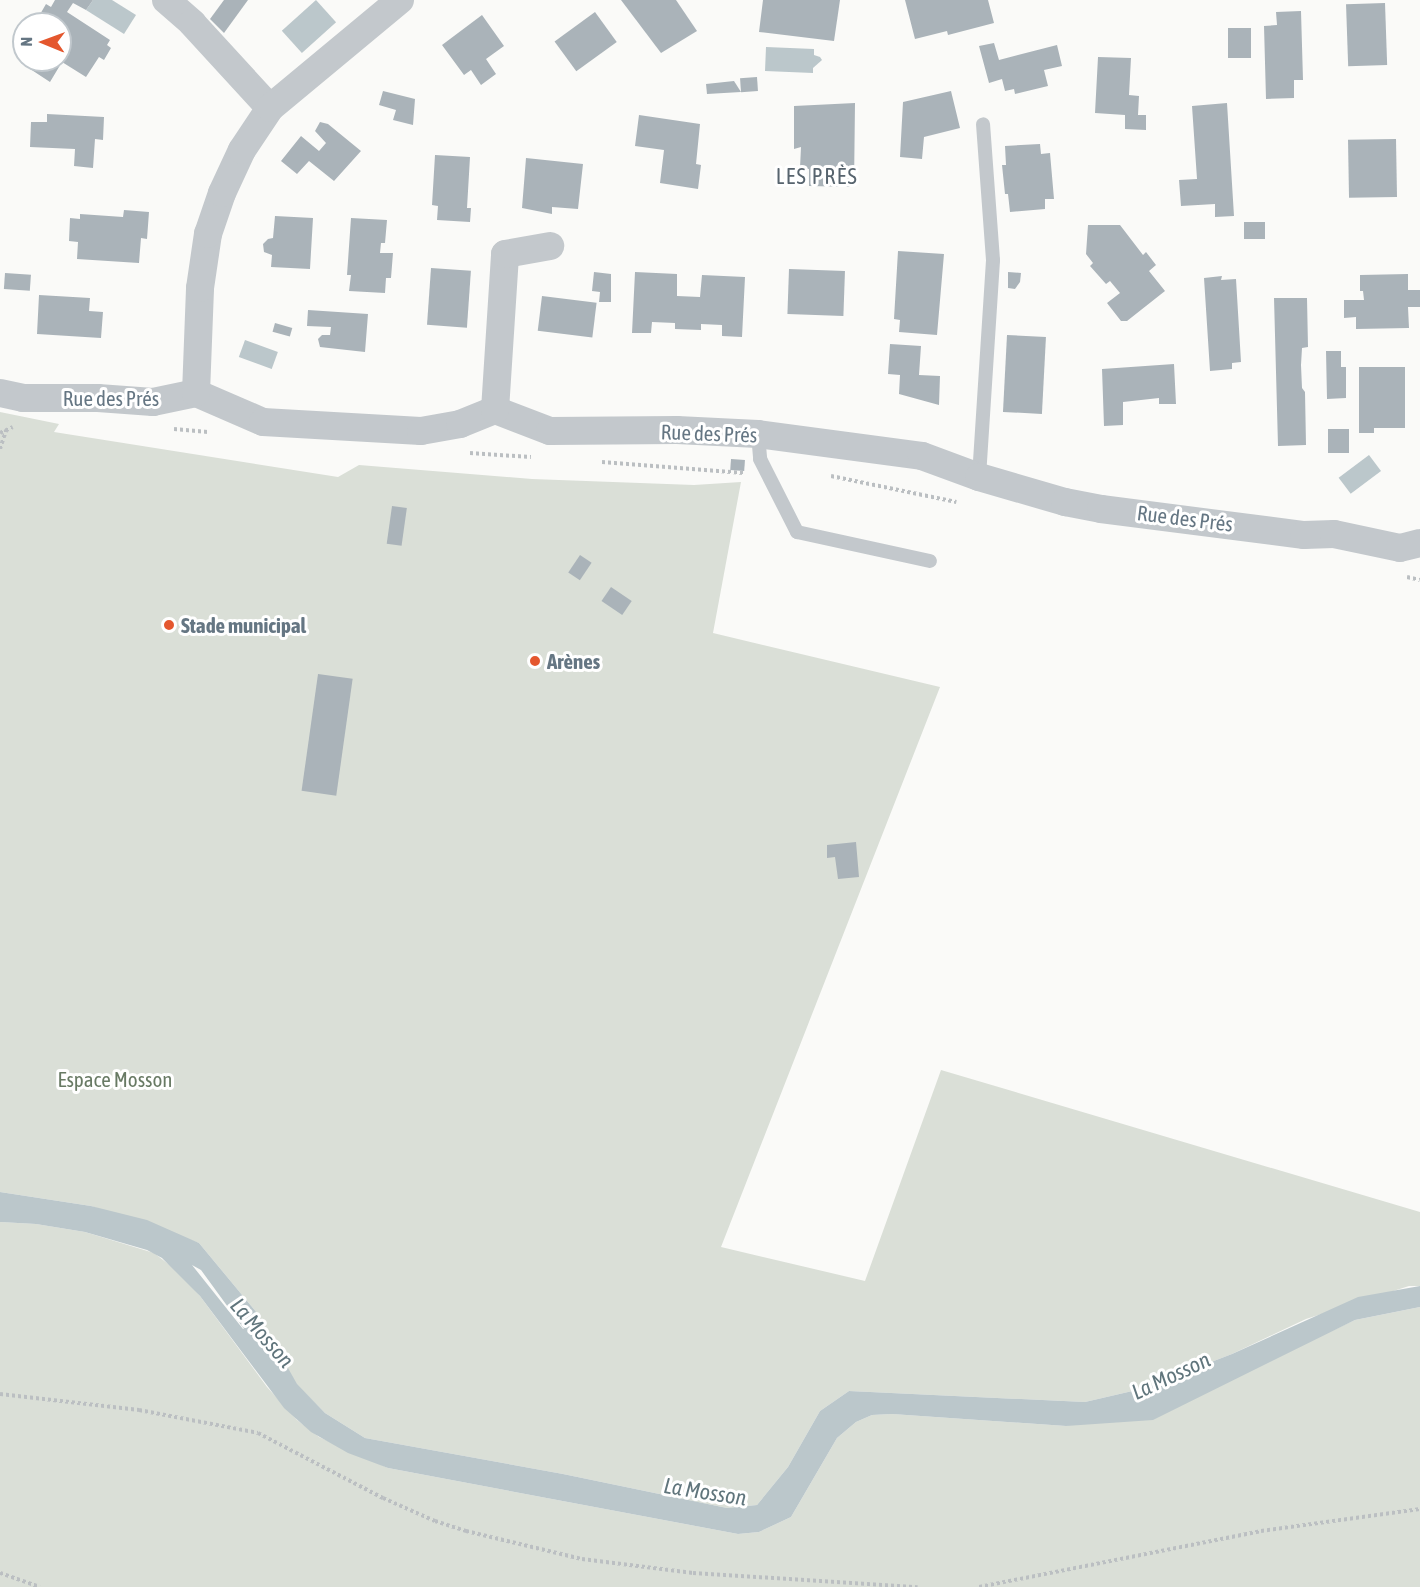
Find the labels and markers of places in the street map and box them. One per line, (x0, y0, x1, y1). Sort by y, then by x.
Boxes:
place label: Stade municipal (181, 612, 306, 638)
marker: Stade municipal (162, 618, 176, 632)
place label: Arènes (547, 648, 600, 674)
marker: Arènes (528, 654, 542, 668)

